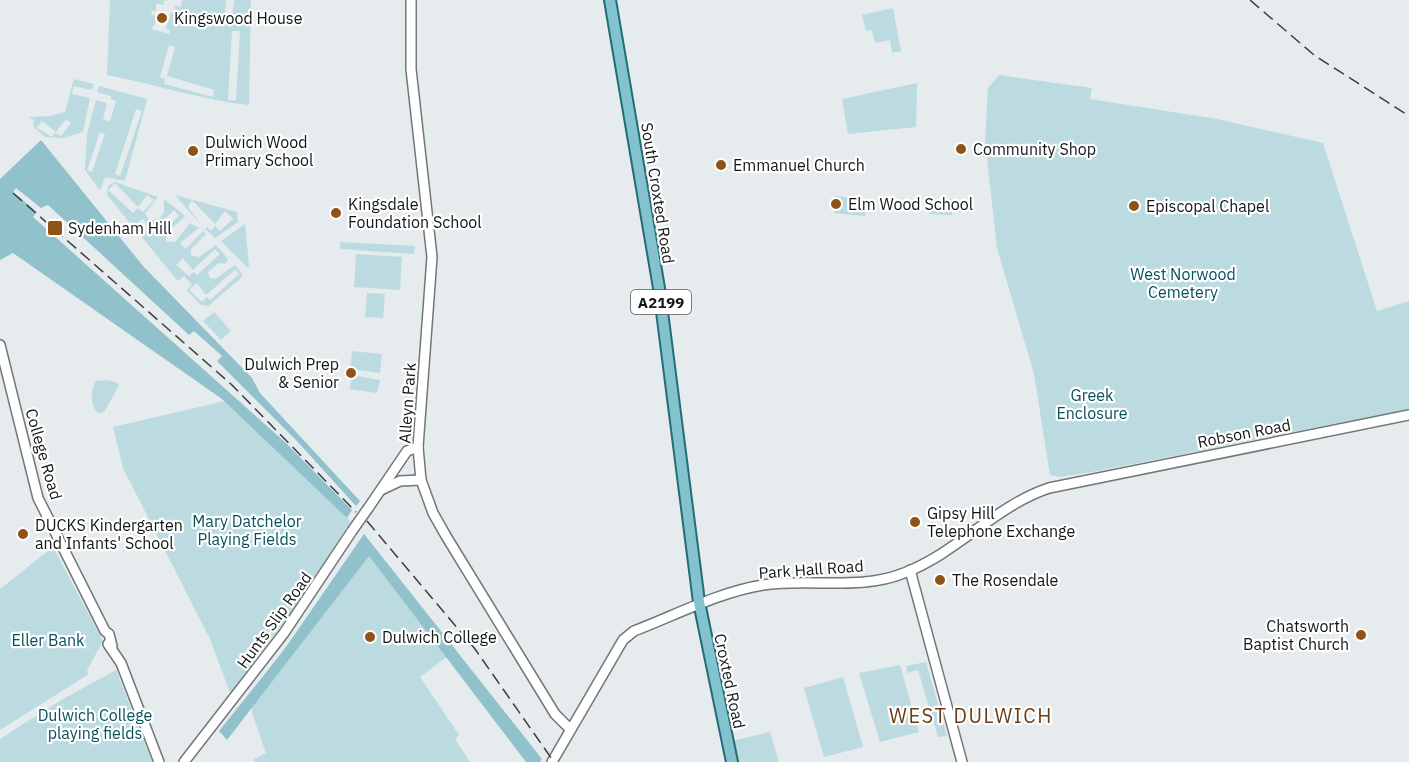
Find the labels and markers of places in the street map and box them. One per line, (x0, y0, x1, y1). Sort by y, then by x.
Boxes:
place label: Kingswood House (174, 8, 303, 28)
marker: Kingswood House (155, 11, 169, 25)
place label: Dulwich Wood Primary School (205, 132, 313, 170)
place label: Community Shop (973, 139, 1096, 159)
marker: Community Shop (954, 142, 968, 156)
marker: Dulwich Wood Primary School (186, 144, 200, 158)
place label: Emmanuel Church (733, 155, 865, 175)
marker: Emmanuel Church (714, 158, 728, 172)
place label: Kingsdale Foundation School (348, 194, 482, 232)
place label: Elm Wood School (848, 194, 973, 214)
place label: Episcopal Chapel (1146, 196, 1269, 216)
marker: Elm Wood School (829, 197, 843, 211)
marker: Episcopal Chapel (1127, 199, 1141, 213)
marker: Kingsdale Foundation School (329, 206, 343, 220)
place label: Sydenham Hill (68, 218, 172, 238)
marker: Sydenham Hill (46, 219, 64, 237)
place label: Dulwich Prep & Senior (244, 354, 339, 392)
marker: Dulwich Prep & Senior (344, 366, 358, 380)
place label: Gipsy Hill Telephone Exchange (927, 503, 1075, 541)
place label: DUCKS Kindergarten and Infants' School (35, 515, 183, 553)
marker: Gipsy Hill Telephone Exchange (908, 515, 922, 529)
marker: DUCKS Kindergarten and Infants' School (16, 527, 30, 541)
place label: The Rosendale (952, 570, 1059, 590)
marker: The Rosendale (933, 573, 947, 587)
place label: Chatsworth Baptist Church (1243, 616, 1349, 654)
place label: Dulwich College (382, 627, 497, 647)
marker: Chatsworth Baptist Church (1354, 628, 1368, 642)
marker: Dulwich College (363, 630, 377, 644)

